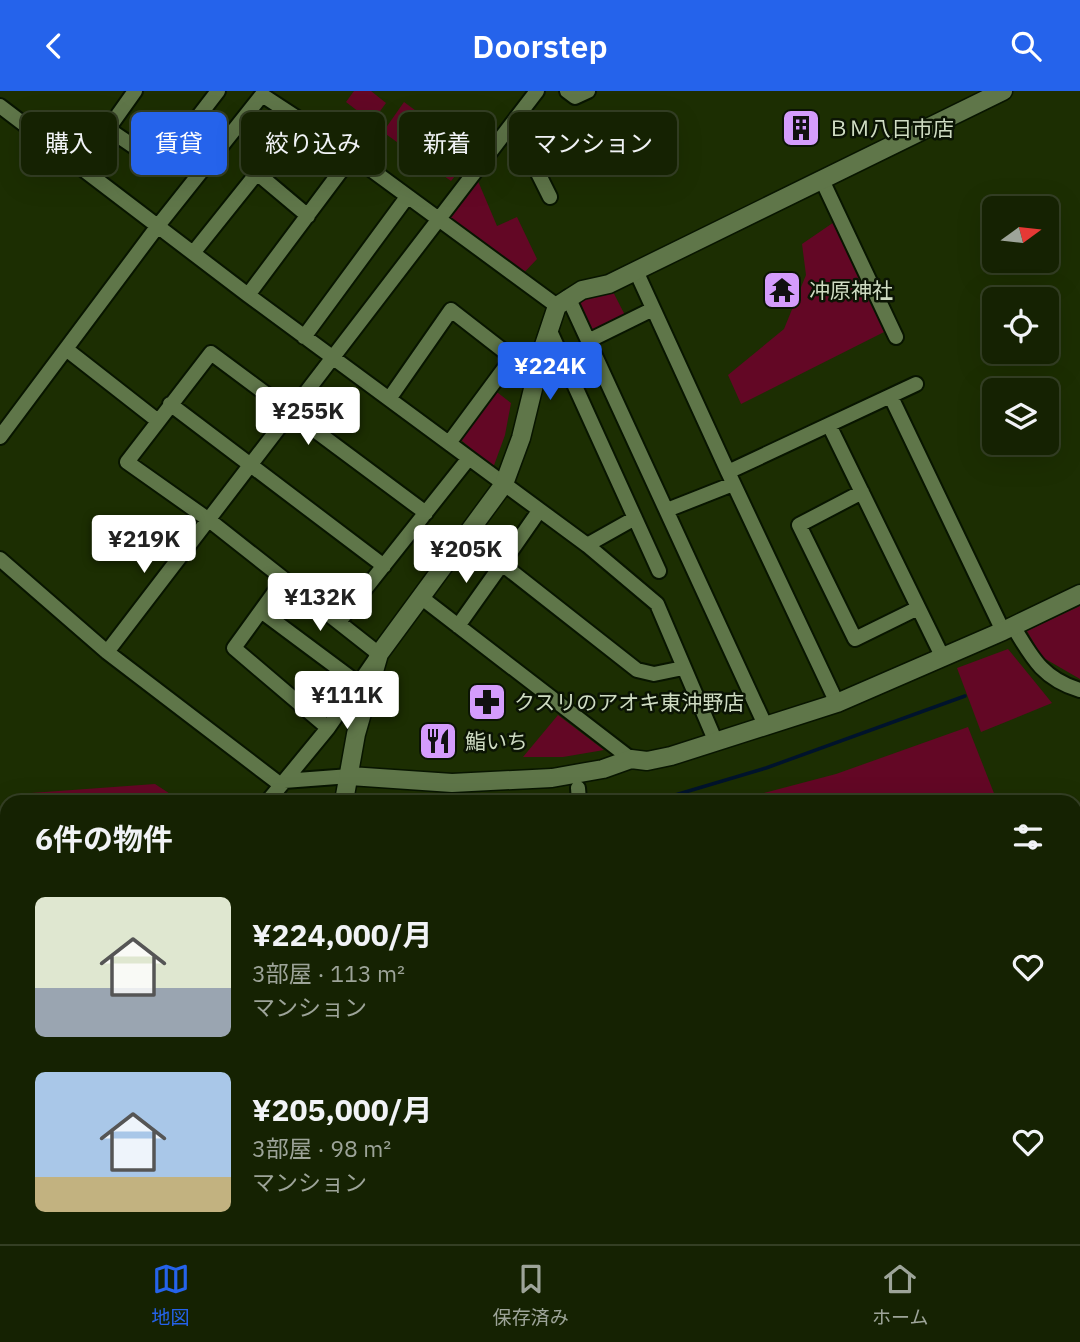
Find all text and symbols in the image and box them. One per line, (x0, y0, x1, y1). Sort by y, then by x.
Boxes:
text: Doorstep (472, 25, 608, 67)
icon: back (35, 27, 73, 65)
icon: search (1007, 27, 1045, 65)
building icon: ＢＭ八日市店 (780, 107, 822, 149)
chip: 購入 (21, 112, 117, 175)
chip: 賃貸 (131, 112, 227, 175)
chip: 絞り込み (241, 112, 385, 175)
chip: 新着 (399, 112, 495, 175)
chip: マンション (509, 112, 677, 175)
place label: ＢＭ八日市店 (828, 114, 954, 142)
north arrow (982, 196, 1059, 273)
map controls (982, 196, 1059, 455)
temple icon: 冲原神社 (761, 269, 803, 311)
place label: 冲原神社 (809, 276, 893, 304)
button: locate (982, 287, 1059, 364)
pin: ¥224K (501, 343, 599, 402)
text: ¥224K (514, 350, 586, 380)
button: layers (982, 378, 1059, 455)
pin: ¥255K (259, 387, 357, 447)
text: ¥255K (272, 395, 344, 425)
pin: ¥219K (95, 515, 193, 575)
text: ¥219K (108, 523, 180, 553)
pin: ¥205K (417, 525, 515, 585)
text: ¥205K (430, 533, 502, 563)
pin: ¥132K (271, 573, 369, 633)
text: ¥132K (284, 581, 356, 611)
pin: ¥111K (298, 671, 396, 731)
text: ¥111K (311, 679, 383, 709)
pharmacy icon: クスリのアオキ東沖野店 (466, 681, 508, 723)
place label: クスリのアオキ東沖野店 (514, 688, 744, 716)
restaurant icon: 鮨いち (417, 720, 459, 762)
place label: 鮨いち (465, 727, 528, 755)
icon: filters (1009, 818, 1047, 856)
text: 6件の物件 (35, 819, 173, 858)
text: ¥224,000/月 (252, 915, 433, 954)
icon: home (91, 925, 175, 1009)
icon: heart (1009, 948, 1047, 986)
text: 3部屋 · 113 m² (252, 958, 405, 988)
text: マンション (252, 992, 367, 1022)
text: ¥205,000/月 (252, 1090, 433, 1129)
icon: home (91, 1100, 175, 1184)
icon: heart (1009, 1123, 1047, 1161)
text: 3部屋 · 98 m² (252, 1133, 391, 1163)
text: マンション (252, 1167, 367, 1197)
tab: 地図 (152, 1260, 190, 1329)
tab: 保存済み (493, 1260, 569, 1329)
tab: ホーム (872, 1260, 928, 1329)

